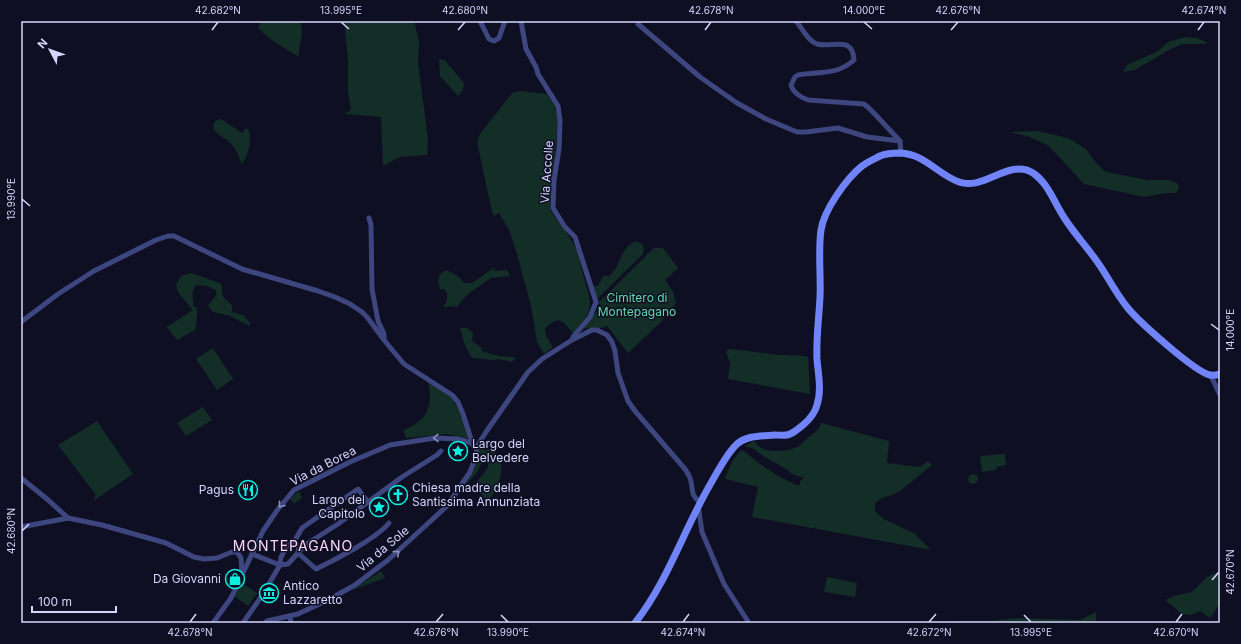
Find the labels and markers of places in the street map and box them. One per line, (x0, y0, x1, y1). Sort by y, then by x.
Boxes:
place label: Largo del Belvedere (472, 436, 529, 465)
place icon: Largo del Belvedere (447, 440, 469, 462)
restaurant icon: Pagus (237, 479, 259, 501)
place label: Chiesa madre della Santissima Annunziata (412, 480, 540, 509)
place label: Pagus (199, 482, 234, 497)
church icon: Chiesa madre della Santissima Annunziata (387, 484, 409, 506)
place label: Largo del Capitolo (312, 492, 365, 521)
place icon: Largo del Capitolo (368, 496, 390, 518)
shop icon: Da Giovanni (224, 568, 246, 590)
place label: Da Giovanni (153, 571, 221, 586)
place label: Antico Lazzaretto (283, 578, 342, 607)
museum icon: Antico Lazzaretto (258, 582, 280, 604)

